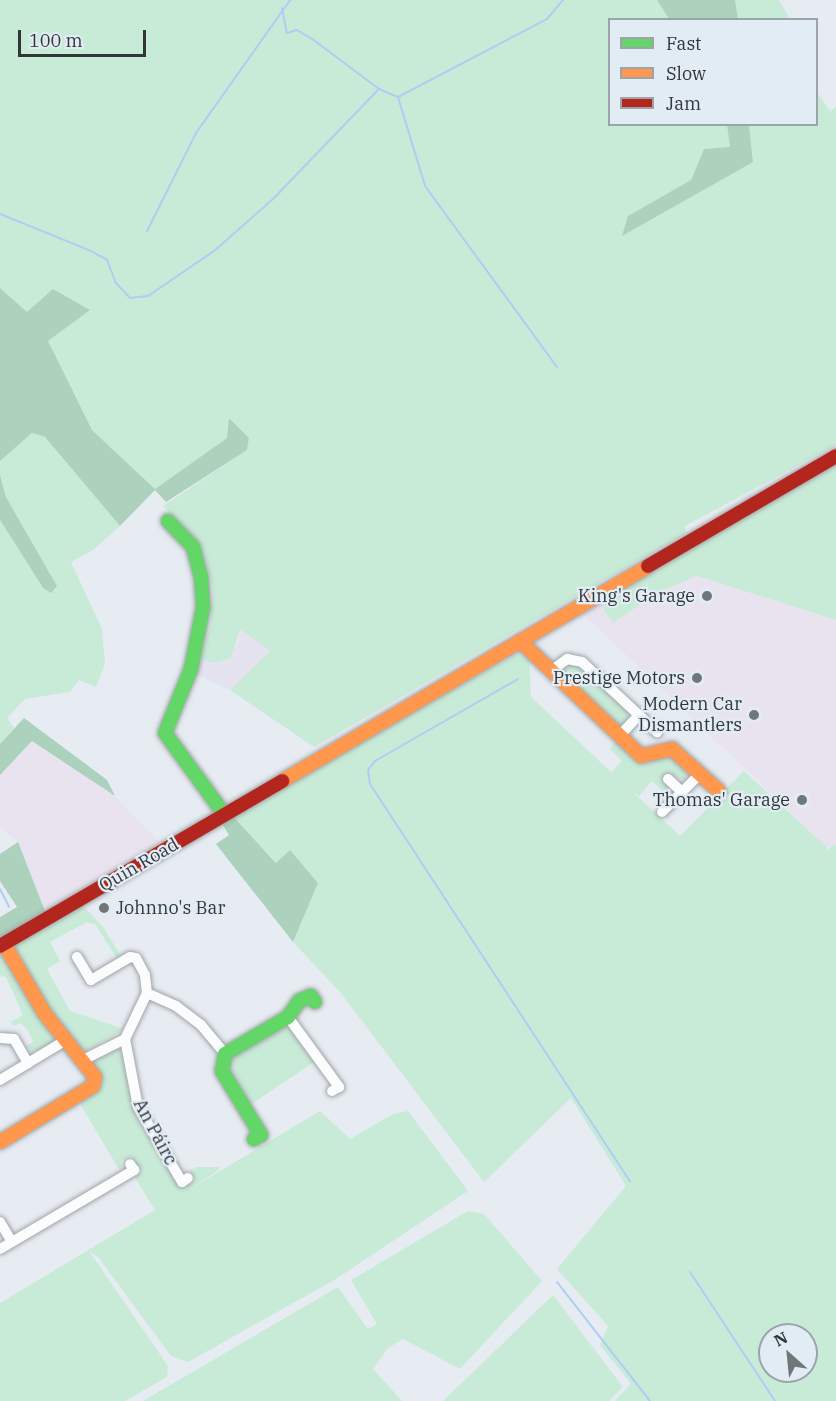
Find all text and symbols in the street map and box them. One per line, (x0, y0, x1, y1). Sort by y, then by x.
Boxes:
scale bar (21, 18, 148, 56)
legend (608, 18, 818, 126)
text: 100 m (29, 29, 83, 52)
text: Fast (666, 32, 701, 55)
text: Slow (666, 62, 706, 85)
text: Jam (666, 92, 701, 115)
place label: King's Garage (578, 585, 695, 607)
marker: King's Garage (700, 589, 714, 603)
place label: Prestige Motors (553, 667, 685, 689)
marker: Prestige Motors (690, 671, 704, 685)
place label: Modern Car Dismantlers (638, 694, 742, 736)
marker: Modern Car Dismantlers (747, 708, 761, 722)
place label: Thomas' Garage (653, 789, 790, 811)
marker: Thomas' Garage (795, 793, 809, 807)
street label: Quin Road (95, 834, 183, 896)
place label: Johnno's Bar (116, 897, 225, 919)
marker: Johnno's Bar (97, 901, 111, 915)
street label: An Páirc (129, 1095, 181, 1169)
north arrow (758, 1323, 818, 1383)
text: N (771, 1327, 791, 1351)

